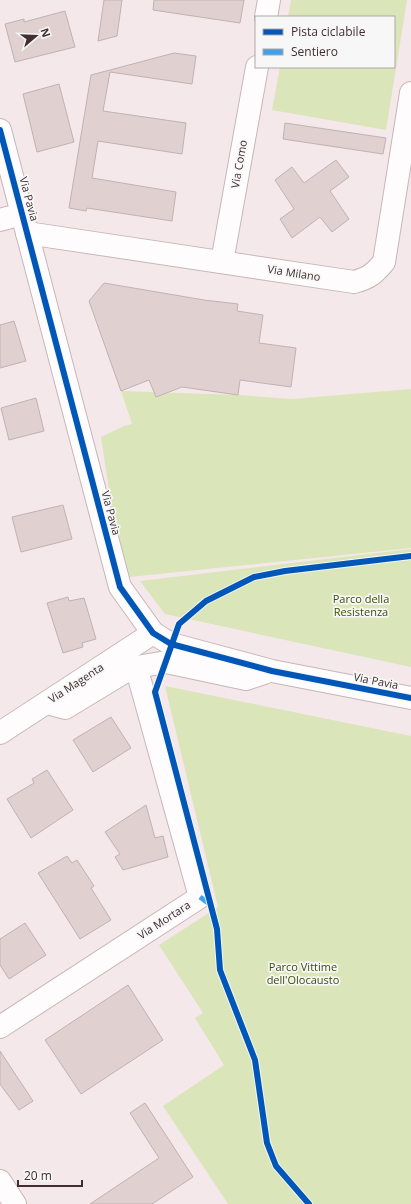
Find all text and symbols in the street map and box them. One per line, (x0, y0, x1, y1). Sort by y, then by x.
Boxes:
north arrow (16, 16, 56, 56)
legend (255, 16, 395, 68)
text: Pista ciclabile (291, 23, 366, 40)
text: N (37, 26, 54, 39)
text: Sentiero (291, 43, 338, 60)
street label: Via Como (227, 138, 250, 189)
street label: Via Pavia (16, 175, 43, 223)
street label: Via Milano (267, 261, 322, 284)
street label: Via Pavia (98, 489, 125, 537)
park label: Parco della Resistenza (333, 591, 389, 619)
street label: Via Magenta (45, 659, 106, 706)
street label: Via Pavia (352, 669, 400, 692)
street label: Via Mortara (135, 897, 193, 942)
park label: Parco Vittime dell'Olocausto (267, 959, 340, 987)
scale bar (18, 1162, 82, 1188)
text: 20 m (24, 1167, 52, 1184)

